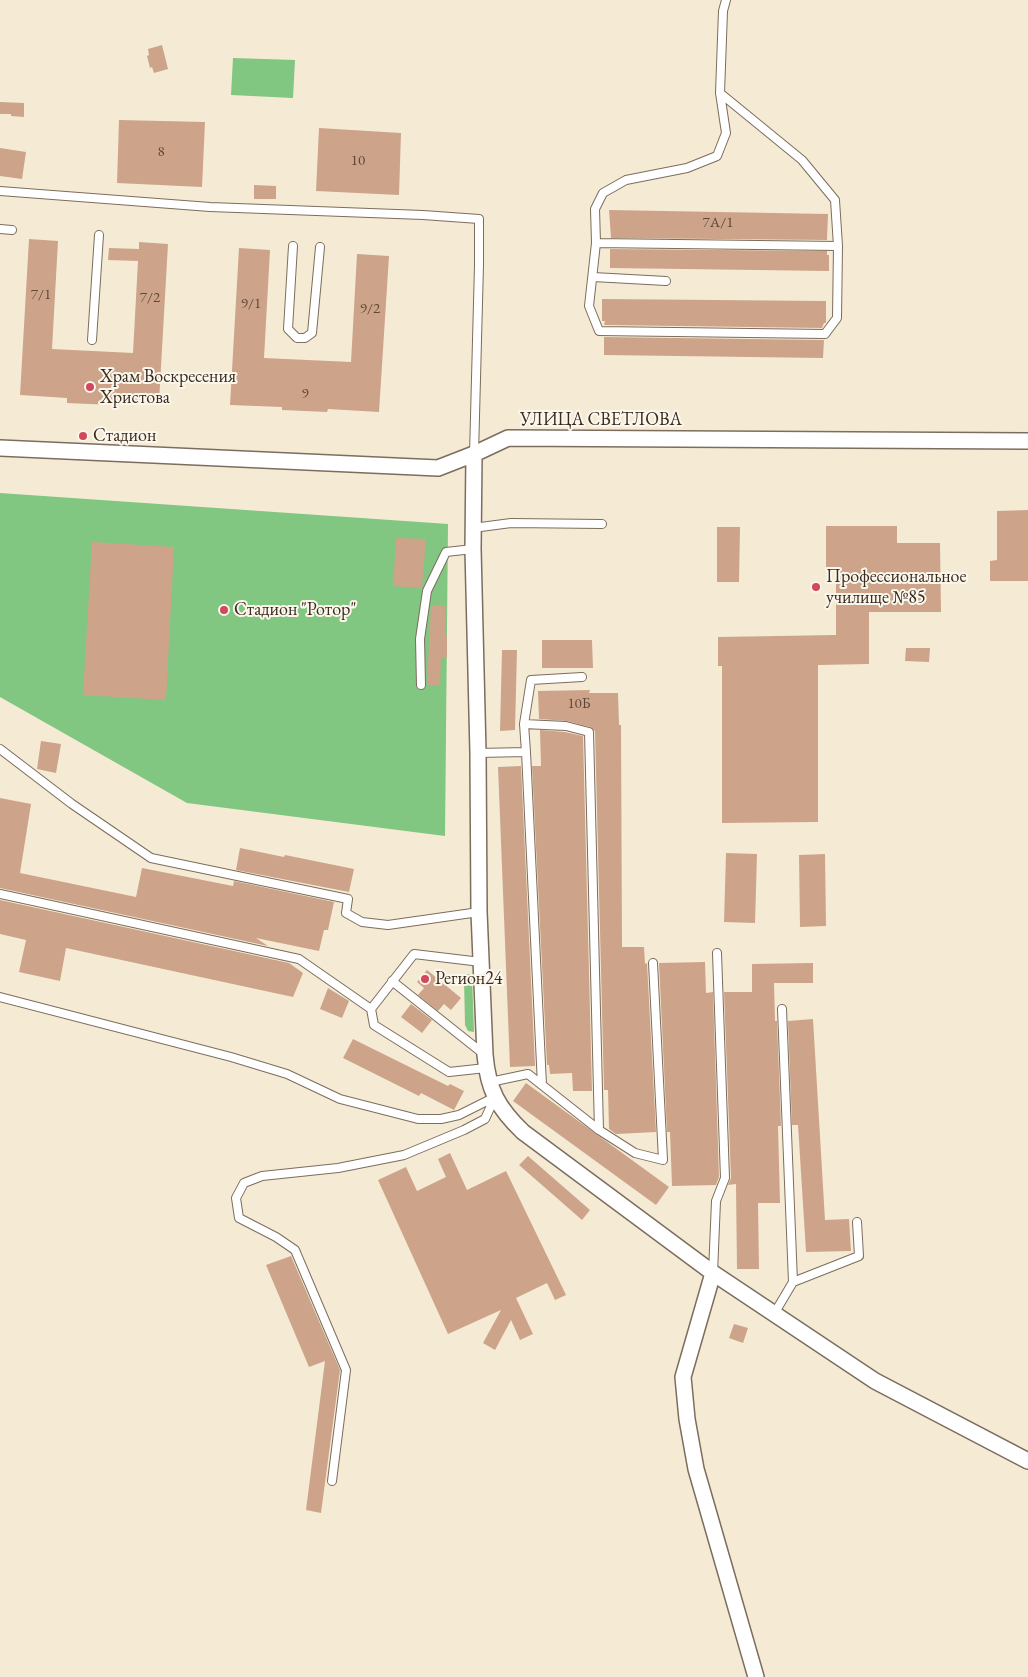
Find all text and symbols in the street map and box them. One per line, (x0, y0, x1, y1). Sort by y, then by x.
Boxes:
house number: 8 (157, 143, 165, 161)
house number: 10 (351, 152, 365, 170)
house number: 7А/1 (703, 214, 733, 232)
house number: 7/1 (31, 286, 51, 304)
house number: 7/2 (140, 289, 160, 307)
house number: 9/1 (241, 295, 261, 313)
house number: 9/2 (360, 300, 380, 318)
place label: Храм Воскресения Христова (100, 366, 236, 408)
marker: Храм Воскресения Христова (84, 381, 96, 393)
house number: 9 (301, 385, 309, 403)
street label: УЛИЦА СВЕТЛОВА (520, 409, 682, 431)
place label: Стадион (93, 425, 156, 447)
marker: Стадион (77, 430, 89, 442)
place label: Профессиональное училище №85 (826, 566, 966, 608)
marker: Профессиональное училище №85 (810, 581, 822, 593)
place label: Стадион "Ротор" (234, 599, 356, 621)
marker: Стадион "Ротор" (218, 604, 230, 616)
house number: 10Б (567, 695, 591, 713)
place label: Регион24 (435, 968, 502, 990)
marker: Регион24 (419, 973, 431, 985)

